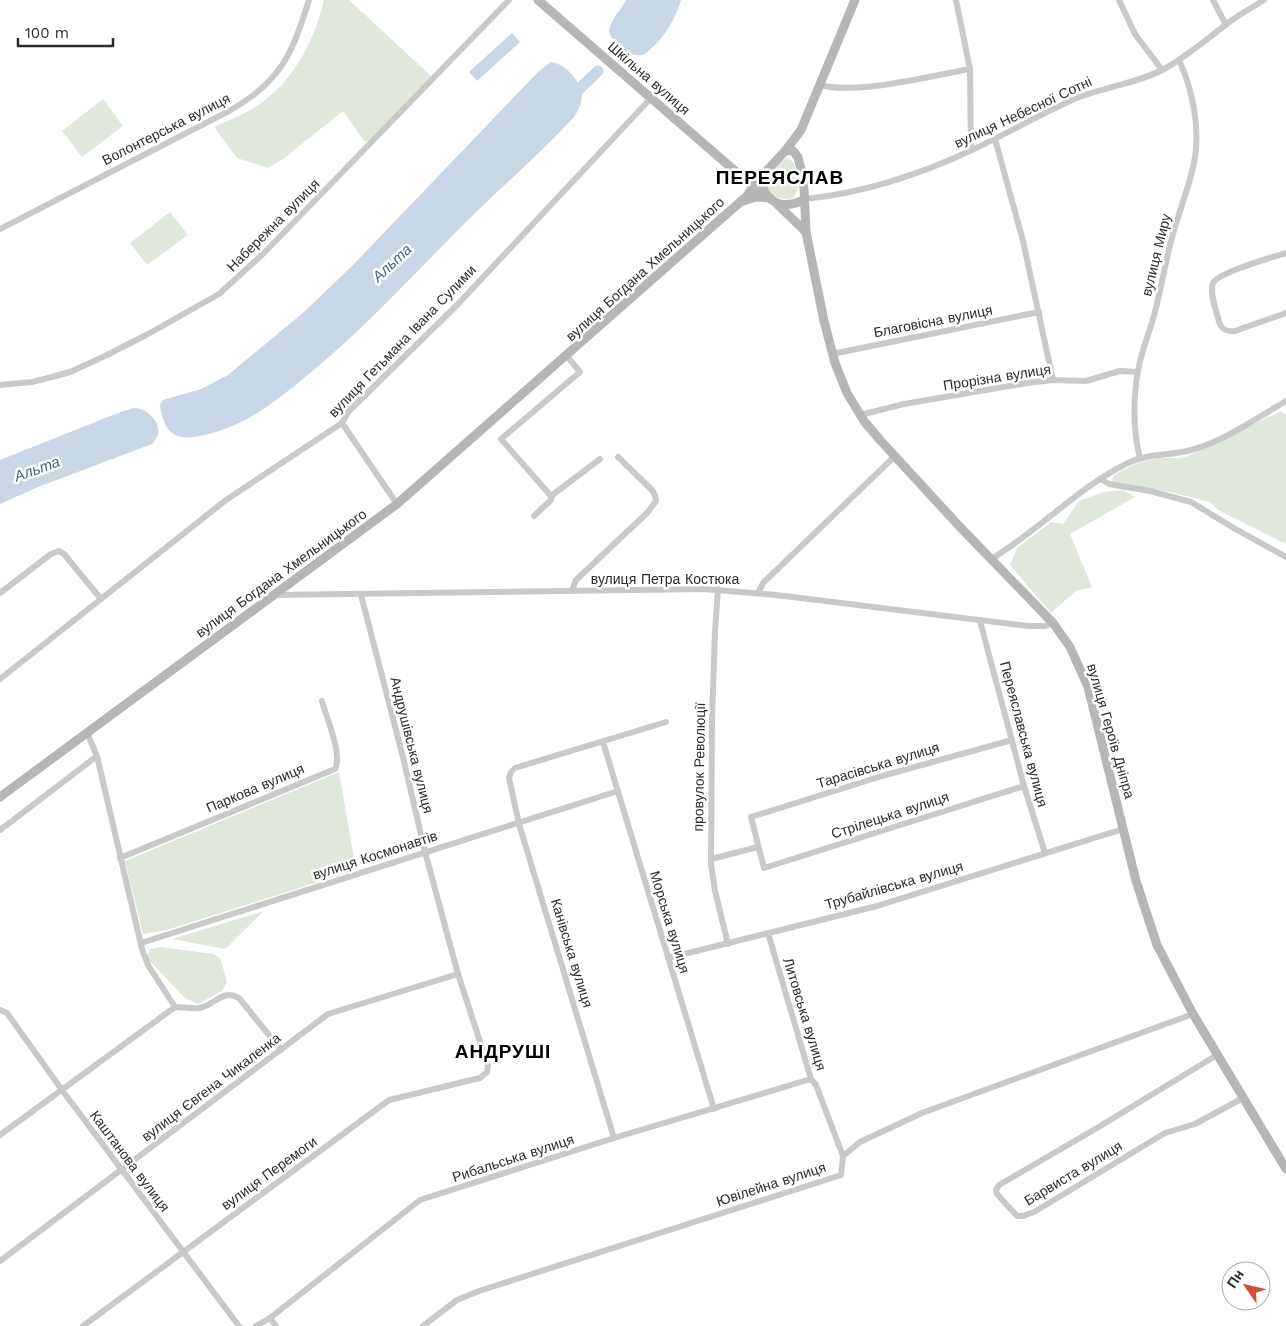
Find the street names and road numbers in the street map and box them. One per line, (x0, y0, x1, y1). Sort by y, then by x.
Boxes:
street label: Шкільна вулиця (605, 38, 693, 118)
street label: вулиця Небесної Сотні (952, 73, 1094, 151)
street label: Волонтерська вулиця (99, 90, 233, 168)
street label: Набережна вулиця (223, 175, 323, 275)
street label: вулиця Богдана Хмельницького (563, 194, 727, 344)
street label: вулиця Миру (1138, 212, 1174, 298)
street label: вулиця Гетьмана Івана Сулими (325, 262, 479, 420)
street label: Благовісна вулиця (872, 302, 994, 340)
street label: Прорізна вулиця (942, 361, 1052, 393)
street label: вулиця Богдана Хмельницького (193, 506, 370, 640)
street label: вулиця Петра Костюка (591, 571, 739, 587)
street label: Переяславська вулиця (997, 660, 1051, 808)
street label: вулиця Героїв Дніпра (1084, 662, 1138, 801)
street label: Андрушівська вулиця (387, 675, 437, 815)
street label: провулок Революції (690, 702, 708, 832)
street label: Тарасівська вулиця (815, 739, 941, 791)
street label: Паркова вулиця (204, 760, 306, 816)
street label: Стрілецька вулиця (829, 788, 951, 842)
street label: вулиця Космонавтів (311, 827, 439, 883)
street label: Трубайлівська вулиця (823, 858, 965, 912)
street label: Морська вулиця (647, 869, 693, 975)
street label: Канівська вулиця (548, 897, 596, 1009)
street label: Литовська вулиця (780, 956, 830, 1072)
street label: вулиця Євгена Чикаленка (138, 1029, 284, 1144)
street label: Каштанова вулиця (87, 1107, 173, 1215)
street label: Рибальська вулиця (450, 1131, 576, 1185)
street label: вулиця Перемоги (218, 1133, 320, 1213)
street label: Барвиста вулиця (1021, 1137, 1125, 1209)
street label: Ювілейна вулиця (714, 1159, 828, 1209)

